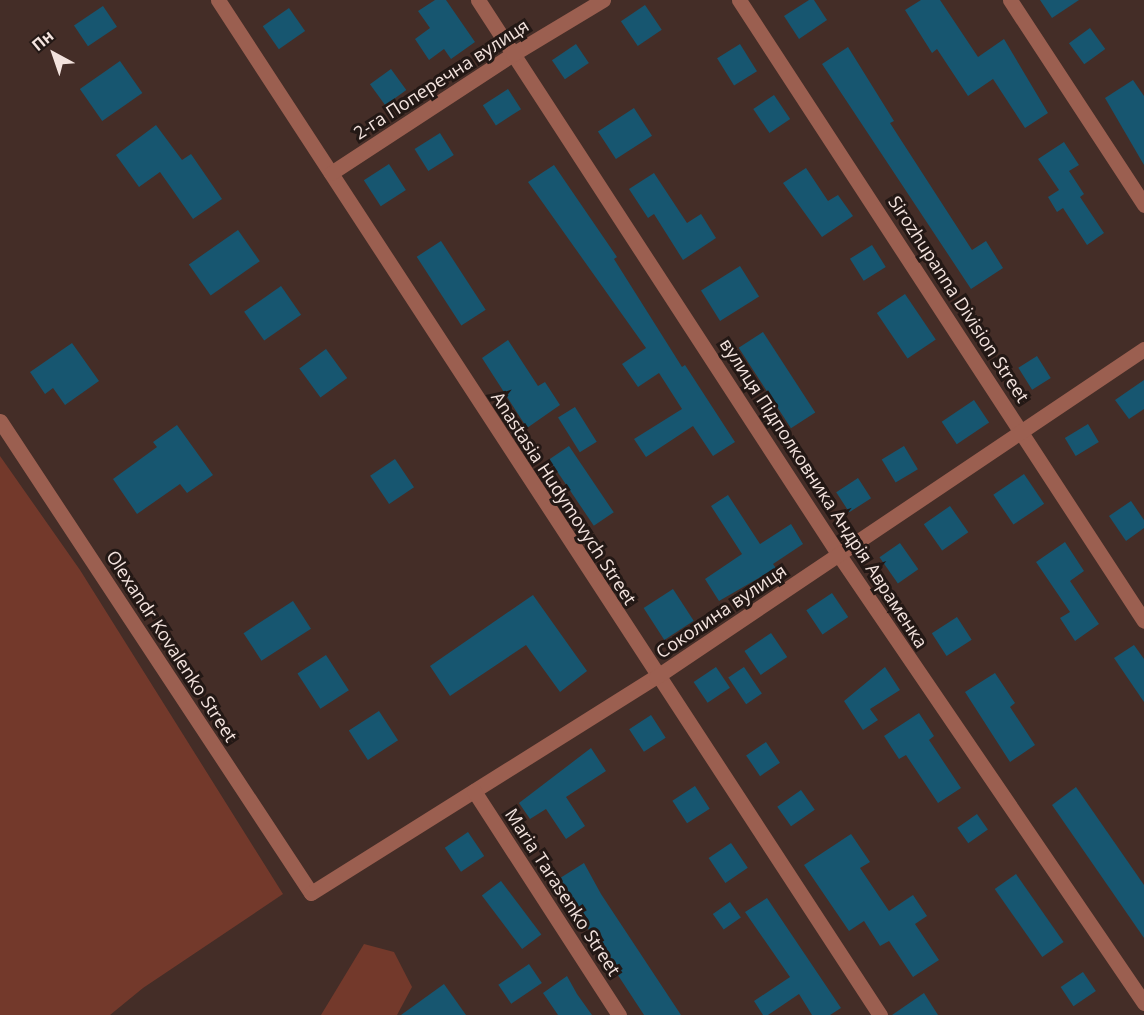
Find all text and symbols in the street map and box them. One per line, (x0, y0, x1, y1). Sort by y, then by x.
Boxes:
street label: 2-га Поперечна вулиця (350, 14, 532, 144)
north arrow (24, 24, 84, 84)
text: Пн (27, 25, 58, 56)
street label: Sirozhupanna Division Street (884, 192, 1034, 406)
street label: вулиця Підполковника Андрія Авраменка (716, 334, 932, 652)
street label: Anastasia Hudymovych Street (487, 387, 641, 609)
street label: Olexandr Kovalenko Street (102, 546, 242, 746)
street label: Соколина вулиця (652, 559, 790, 663)
street label: Maria Tarasenko Street (501, 804, 625, 980)

